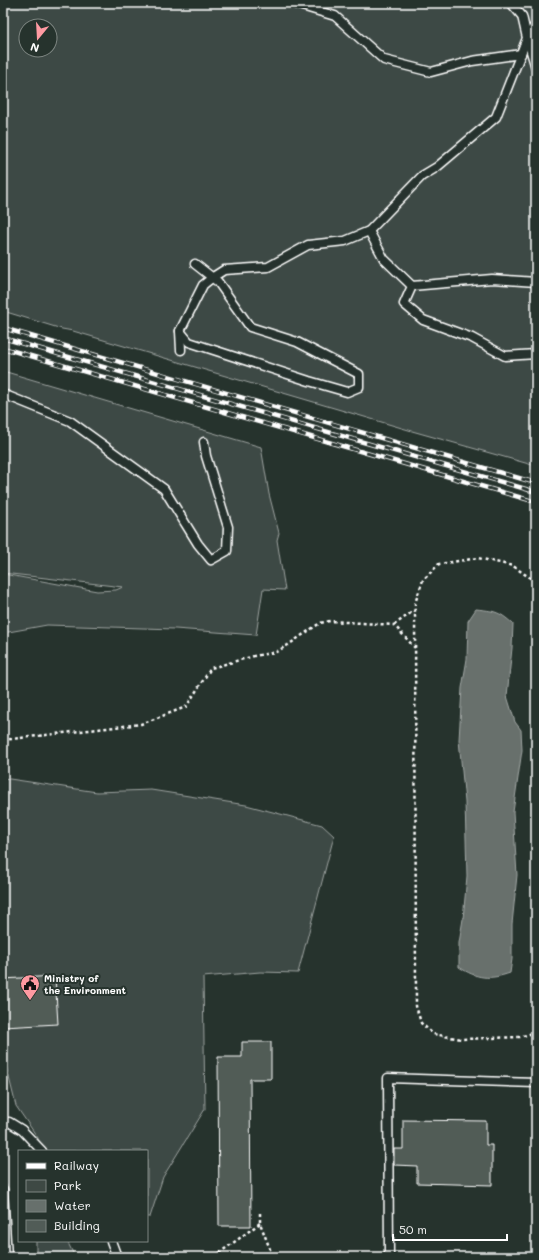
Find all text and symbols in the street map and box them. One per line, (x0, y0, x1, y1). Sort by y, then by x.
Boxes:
north arrow (18, 18, 58, 58)
text: N (28, 40, 41, 56)
place label: Ministry of the Environment (44, 971, 126, 997)
public building icon: Ministry of the Environment (19, 973, 41, 1001)
legend (18, 1150, 148, 1242)
text: Railway (54, 1157, 99, 1173)
text: Park (54, 1177, 81, 1193)
text: Water (54, 1197, 91, 1213)
scale bar (393, 1216, 507, 1242)
text: Building (54, 1217, 100, 1233)
text: 50 m (399, 1221, 427, 1237)

